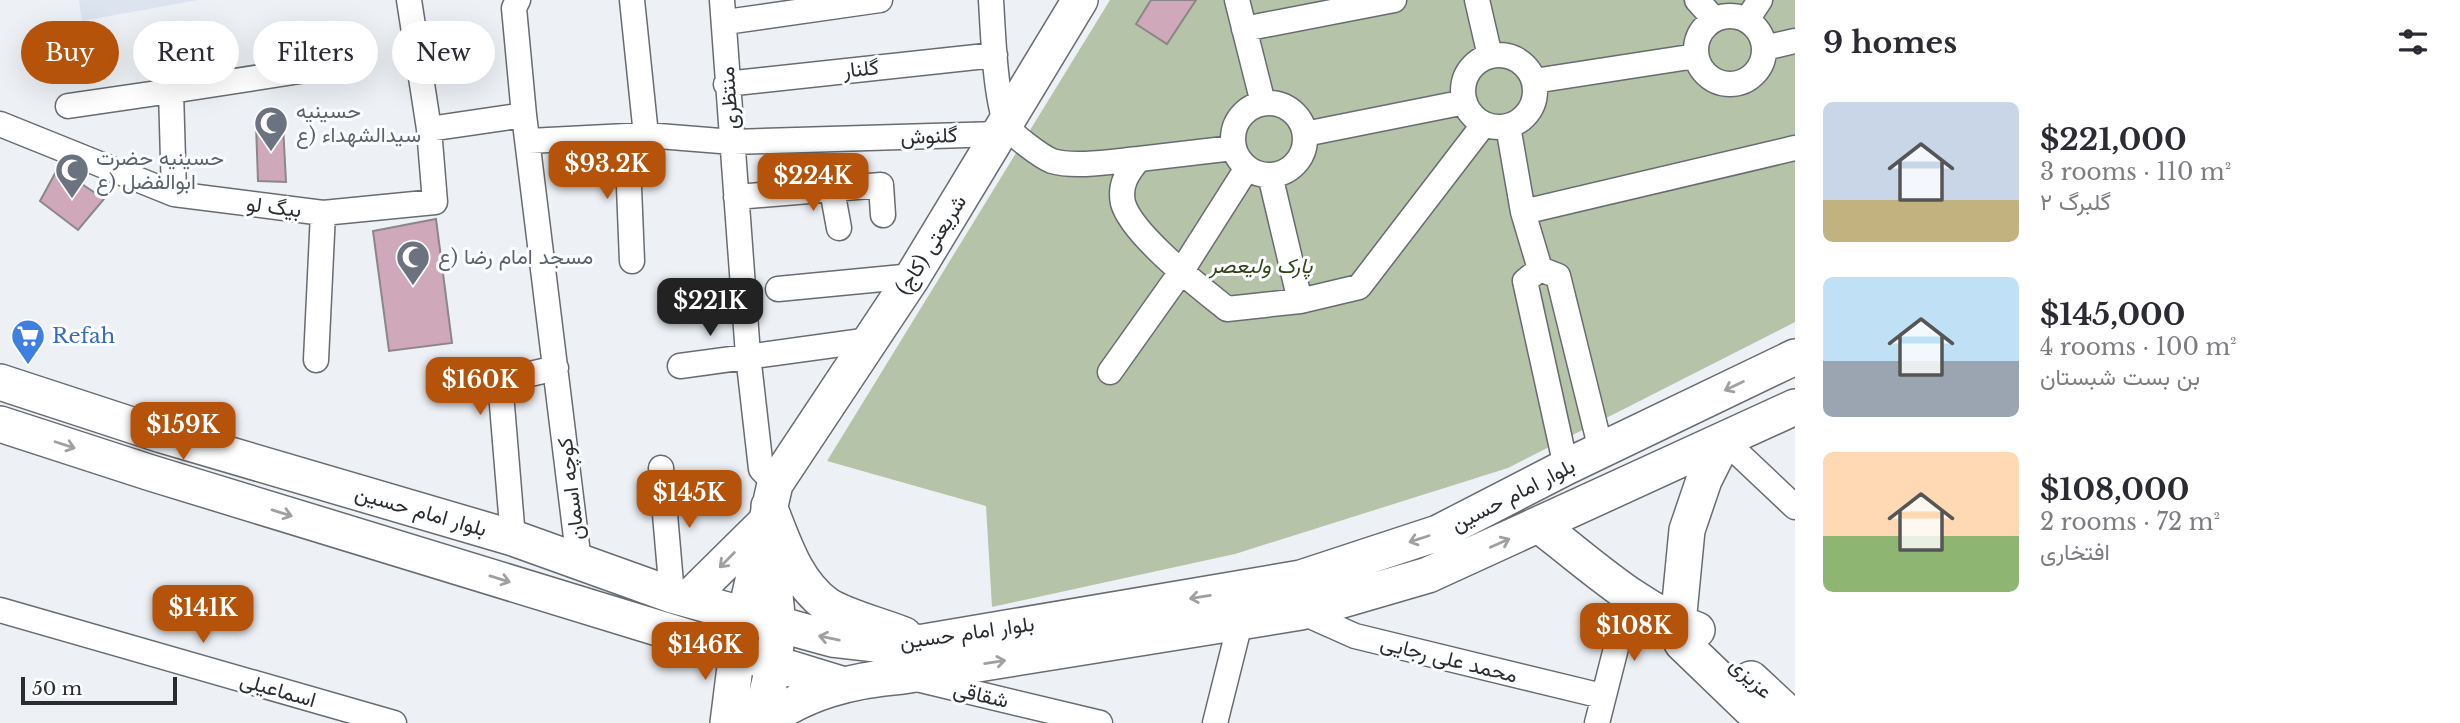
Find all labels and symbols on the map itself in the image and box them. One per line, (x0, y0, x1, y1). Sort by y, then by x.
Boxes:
street label: گلنار (841, 54, 880, 84)
street label: منتظری (714, 66, 744, 130)
place label: حسینیه سیدالشهداء (ع (296, 98, 421, 149)
mosque icon: حسینیه سیدالشهداء (ع (252, 104, 290, 153)
street label: گلنوش (900, 122, 958, 150)
pin: $93.2K (550, 142, 664, 201)
place label: حسینیه حضرت ابوالفضل (ع (96, 145, 224, 196)
mosque icon: حسینیه حضرت ابوالفضل (ع (53, 151, 91, 200)
pin: $224K (764, 154, 862, 213)
street label: شریعتی (کاج) (890, 190, 973, 300)
street label: بیگ لو (245, 191, 303, 223)
mosque icon: مسجد امام رضا (ع (394, 238, 432, 287)
place label: مسجد امام رضا (ع (438, 244, 593, 271)
park label: پارک ولیعصر (1208, 253, 1313, 280)
pin: $221K (661, 278, 759, 338)
supermarket icon: Refah (9, 317, 47, 366)
place label: Refah (52, 323, 115, 349)
pin: $160K (431, 358, 529, 417)
one-way arrow (1724, 380, 1745, 394)
pin: $159K (134, 402, 232, 462)
street label: کوچه اسمان (552, 436, 591, 542)
one-way arrow (53, 440, 75, 452)
street label: بلوار امام حسین (1447, 453, 1580, 538)
pin: $145K (640, 470, 738, 530)
street label: بلوار امام حسین (352, 480, 490, 543)
one-way arrow (271, 508, 293, 521)
one-way arrow (1408, 534, 1430, 547)
one-way arrow (1489, 536, 1511, 549)
one-way arrow (719, 552, 736, 569)
one-way arrow (488, 574, 510, 587)
pin: $141K (154, 586, 252, 645)
one-way arrow (1189, 591, 1211, 604)
pin: $108K (1585, 604, 1683, 663)
street label: بلوار امام حسین (898, 611, 1036, 656)
pin: $146K (656, 622, 754, 682)
street label: محمد علی رجایی (1378, 629, 1520, 689)
one-way arrow (818, 630, 841, 644)
street label: عزیزی (1724, 652, 1778, 704)
one-way arrow (983, 655, 1006, 668)
street label: اسماعیلی (237, 667, 319, 713)
scale bar (21, 674, 177, 706)
street label: شقاقی (951, 676, 1011, 714)

